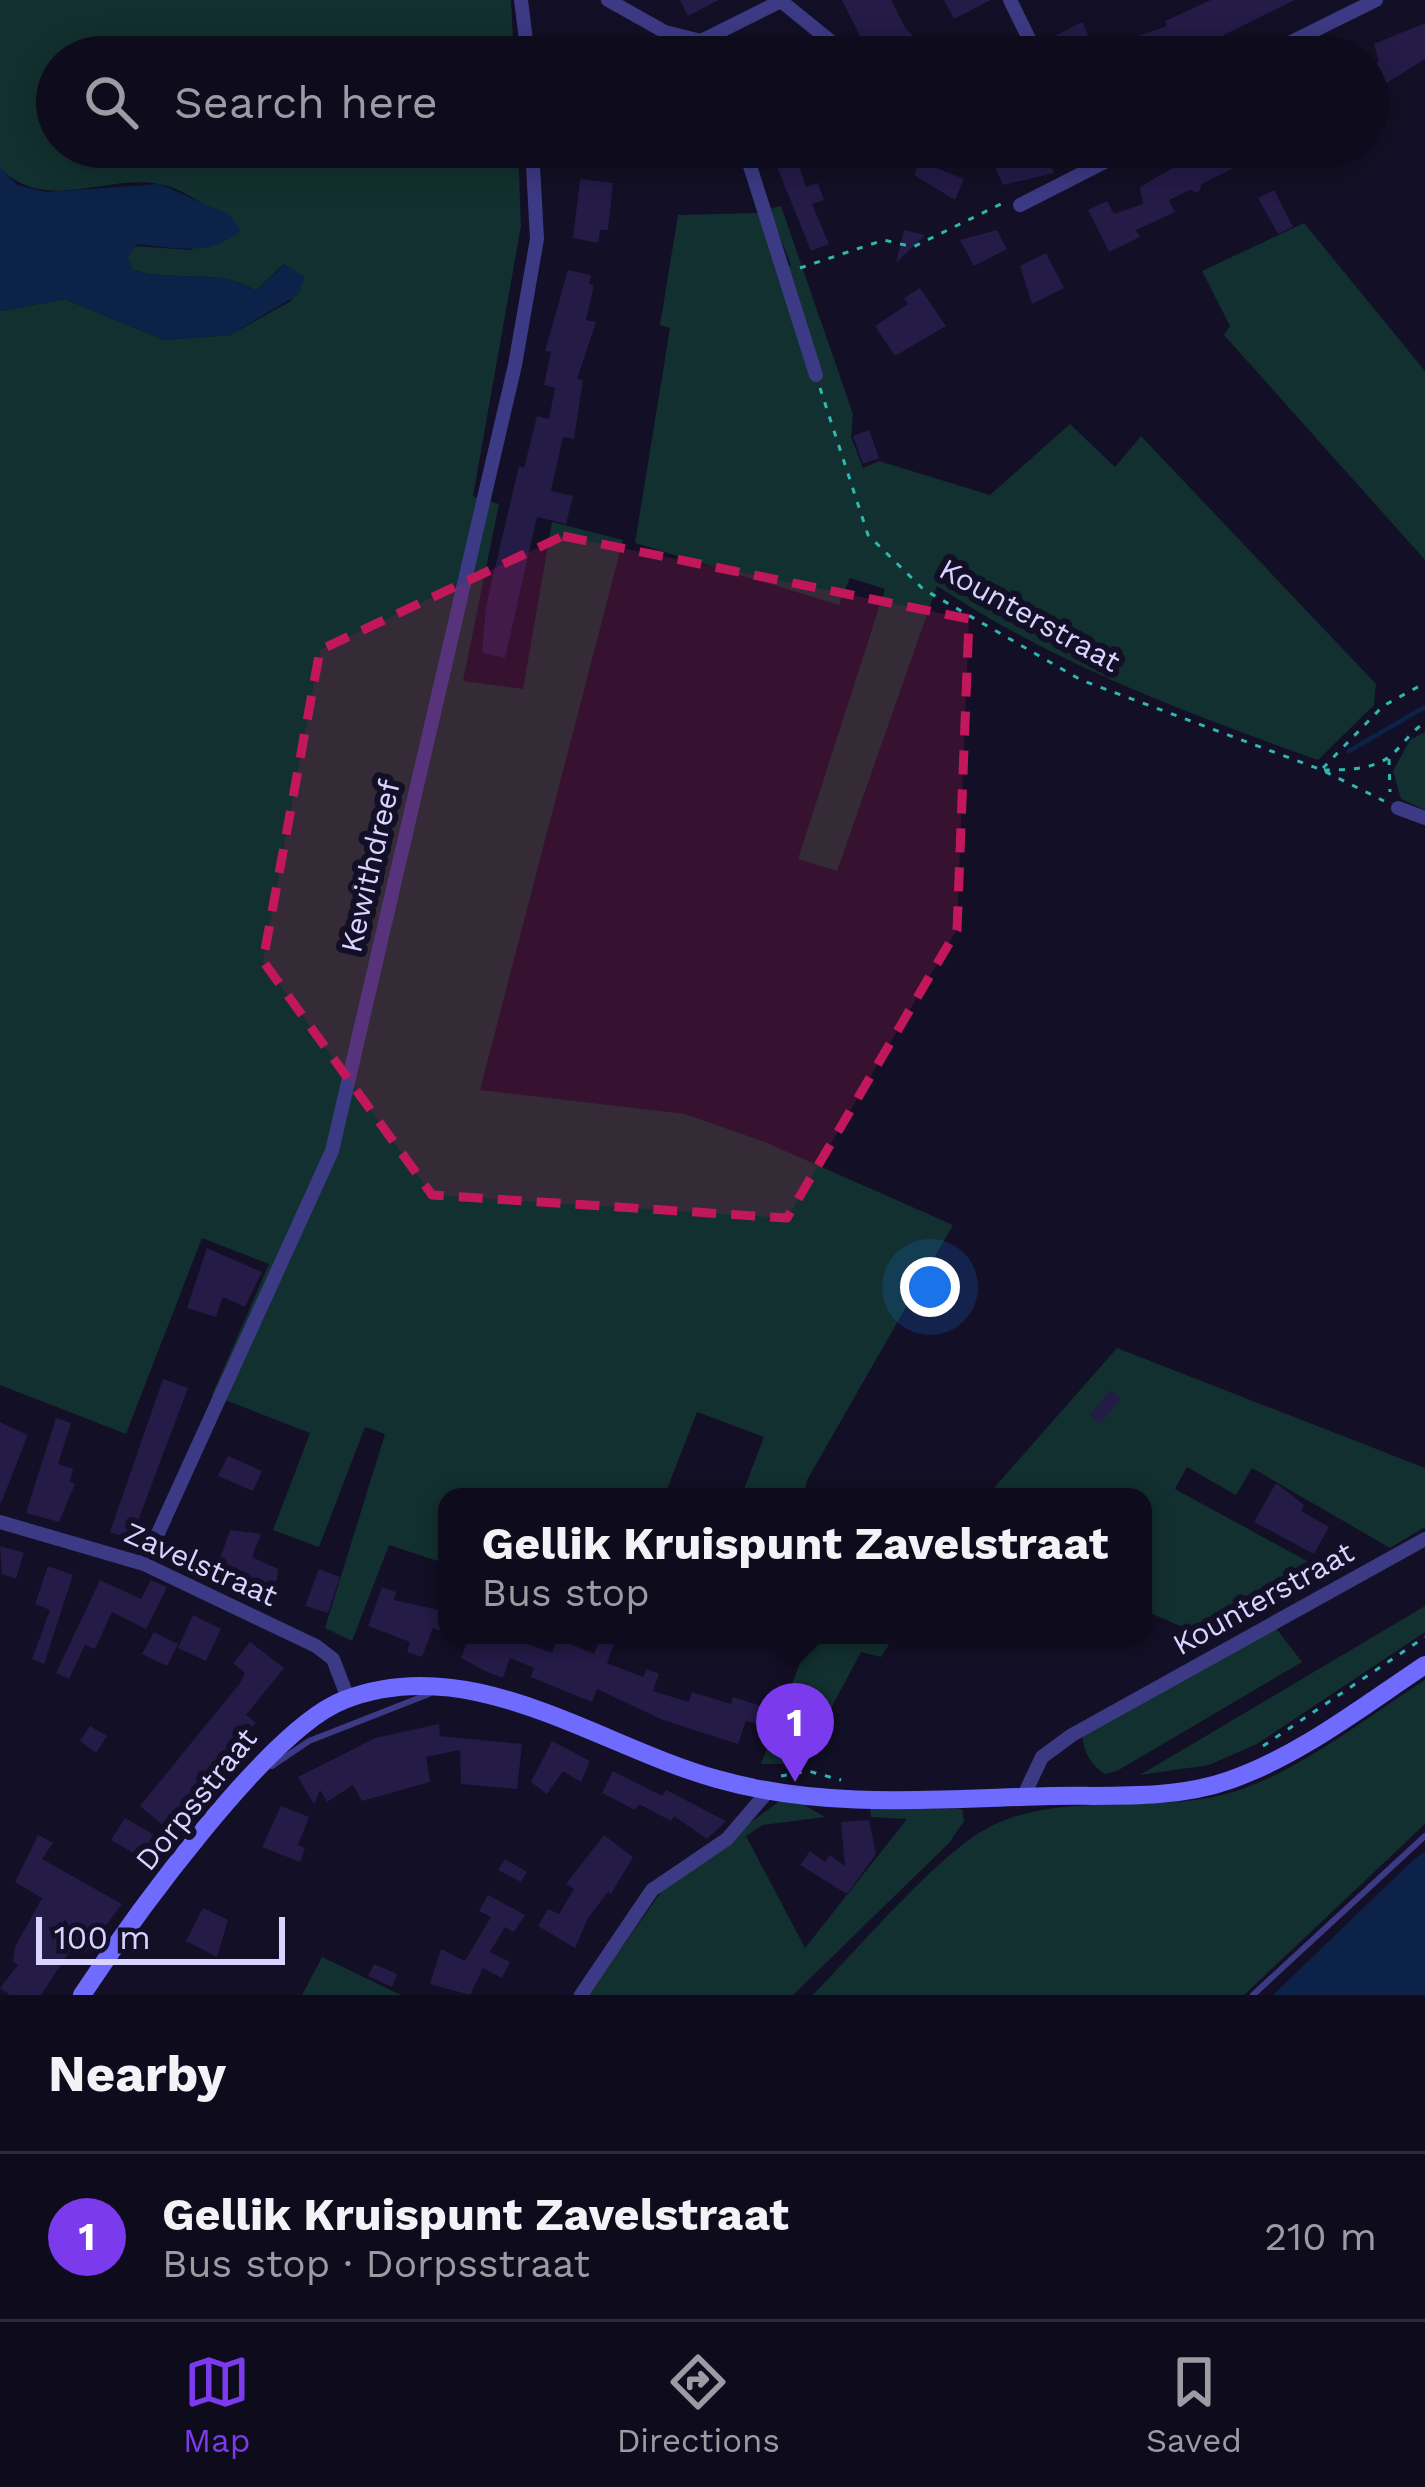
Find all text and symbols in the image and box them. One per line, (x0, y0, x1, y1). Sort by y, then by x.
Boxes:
search box (36, 36, 1389, 168)
icon: search (78, 69, 144, 135)
text: Search here (174, 76, 438, 129)
street label: Kounterstraat (934, 551, 1127, 679)
street label: Kewithdreef (333, 776, 407, 956)
your location (900, 1257, 960, 1317)
popup (438, 1488, 1152, 1644)
street label: Zavelstraat (119, 1515, 283, 1613)
text: Gellik Kruispunt Zavelstraat (482, 1517, 1108, 1570)
street label: Kounterstraat (1167, 1534, 1360, 1662)
text: Bus stop (482, 1570, 650, 1615)
pin: 1 (756, 1683, 834, 1782)
street label: Dorpsstraat (128, 1721, 264, 1877)
scale bar (36, 1911, 285, 1964)
text: 100 m (54, 1918, 151, 1957)
text: Nearby (48, 2044, 226, 2103)
text: Gellik Kruispunt Zavelstraat (162, 2188, 789, 2241)
text: 1 (79, 2214, 95, 2259)
text: 210 m (1264, 2214, 1377, 2259)
text: Bus stop · Dorpsstraat (162, 2241, 590, 2286)
tab: Map (183, 2349, 250, 2460)
tab: Directions (617, 2349, 780, 2460)
tab: Saved (1146, 2349, 1242, 2460)

